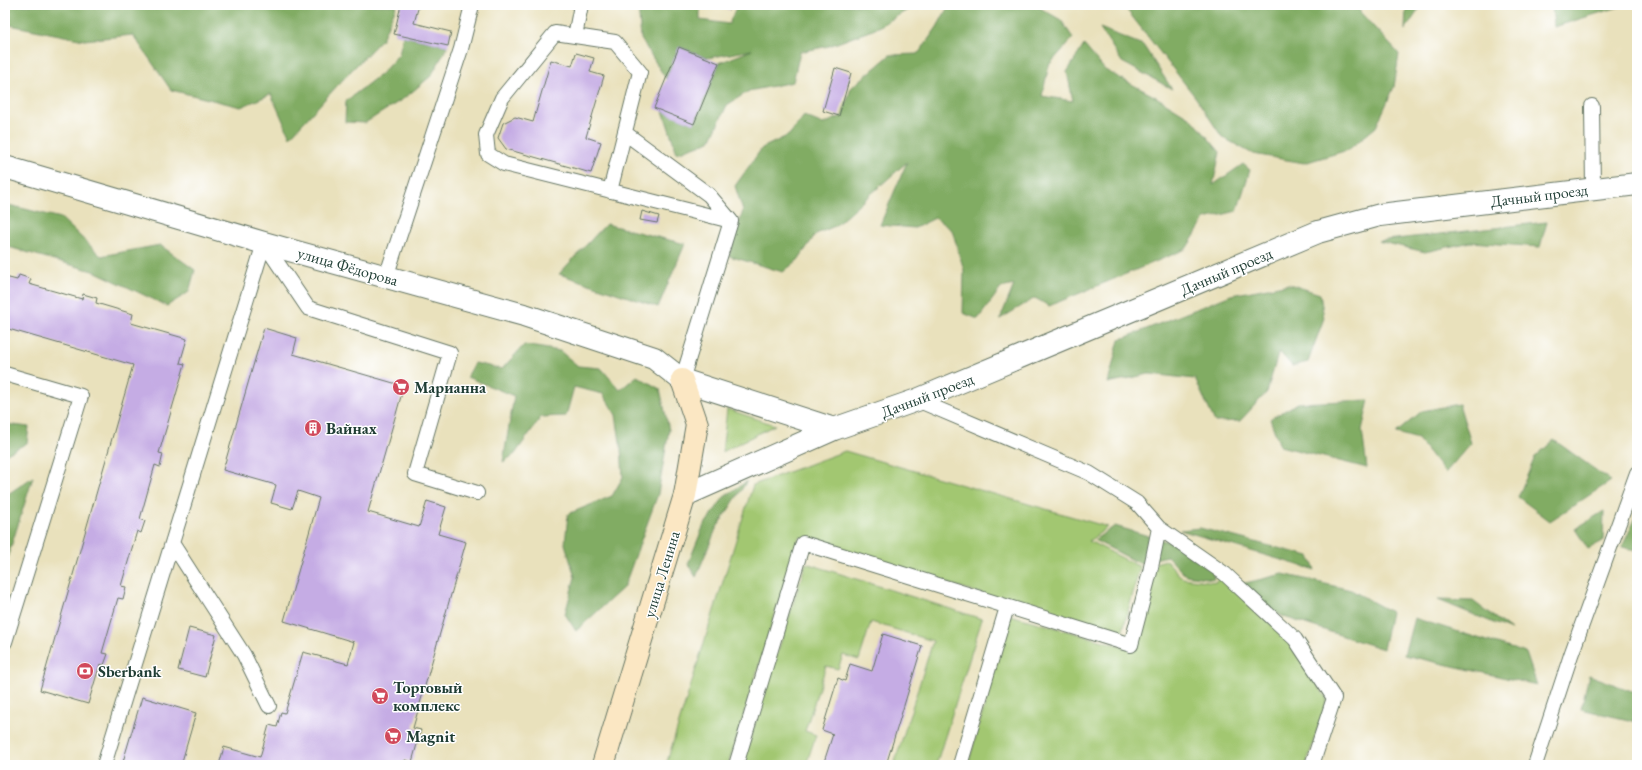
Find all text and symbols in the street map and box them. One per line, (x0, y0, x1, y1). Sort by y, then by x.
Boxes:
street label: Дачный проезд (1489, 179, 1590, 212)
street label: улица Фёдорова (295, 242, 401, 291)
street label: Дачный проезд (1177, 242, 1276, 300)
street label: Дачный проезд (878, 368, 977, 423)
supermarket icon: Марианна (391, 377, 411, 397)
place label: Марианна (414, 377, 487, 398)
building icon: Вайнах (303, 418, 323, 438)
place label: Вайнах (326, 418, 377, 439)
street label: улица Ленина (638, 528, 685, 620)
bank icon: Sberbank (75, 661, 95, 681)
place label: Sberbank (98, 661, 162, 682)
place label: Торговый комплекс (393, 677, 463, 716)
supermarket icon: Торговый комплекс (370, 686, 390, 706)
supermarket icon: Magnit (383, 726, 403, 746)
place label: Magnit (406, 726, 455, 747)

